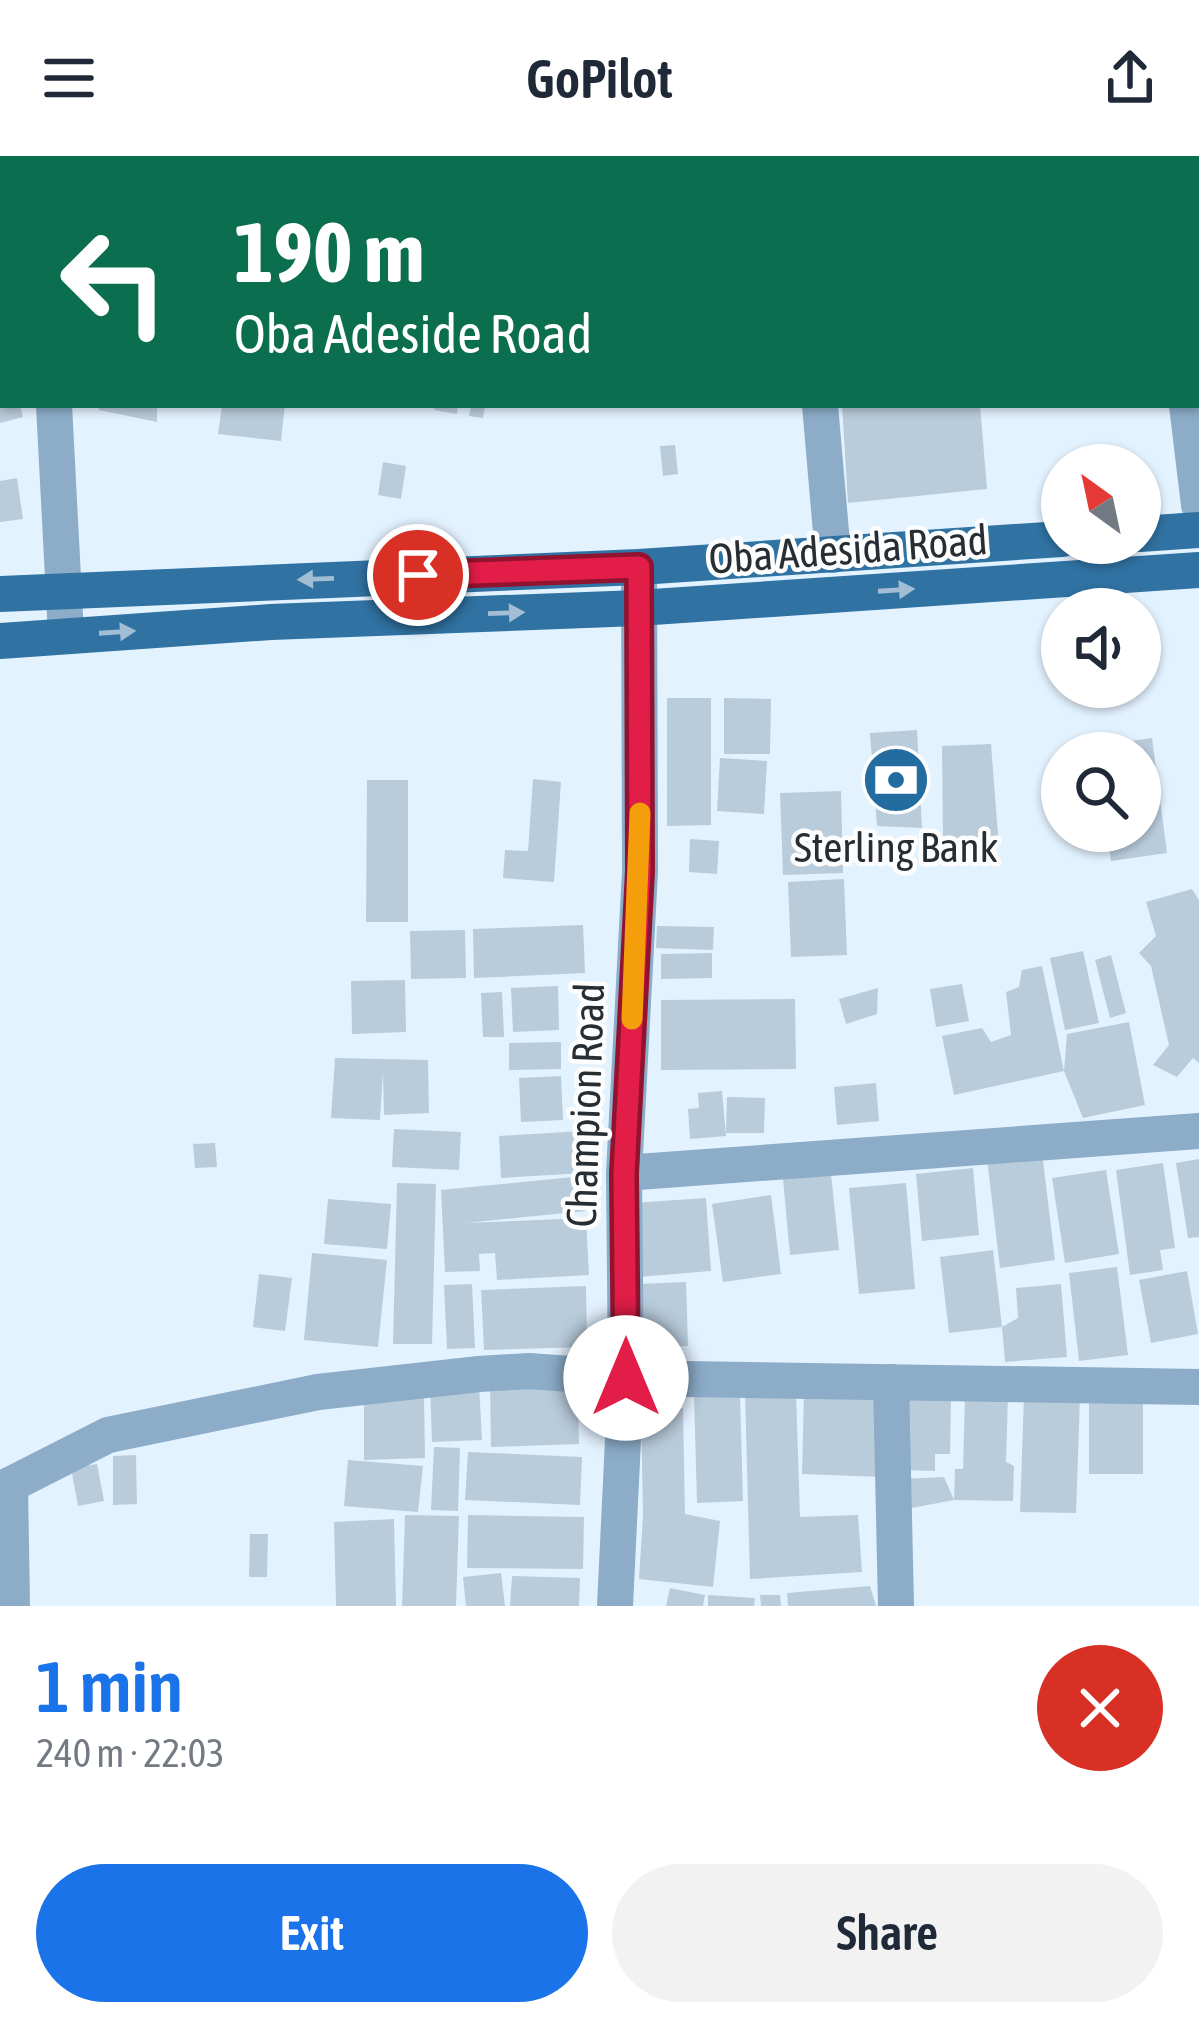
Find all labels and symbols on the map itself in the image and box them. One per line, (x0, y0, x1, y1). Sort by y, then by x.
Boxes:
north arrow (1041, 444, 1161, 564)
street label: Oba Adesida Road (707, 515, 989, 583)
pin (367, 524, 469, 626)
one-way arrow (296, 570, 334, 589)
one-way arrow (877, 581, 915, 600)
one-way arrow (488, 603, 526, 622)
one-way arrow (99, 622, 137, 641)
bank icon: Sterling Bank (861, 745, 931, 815)
place label: Sterling Bank (794, 823, 998, 871)
street label: Champion Road (557, 982, 613, 1228)
position arrow (563, 1315, 689, 1441)

